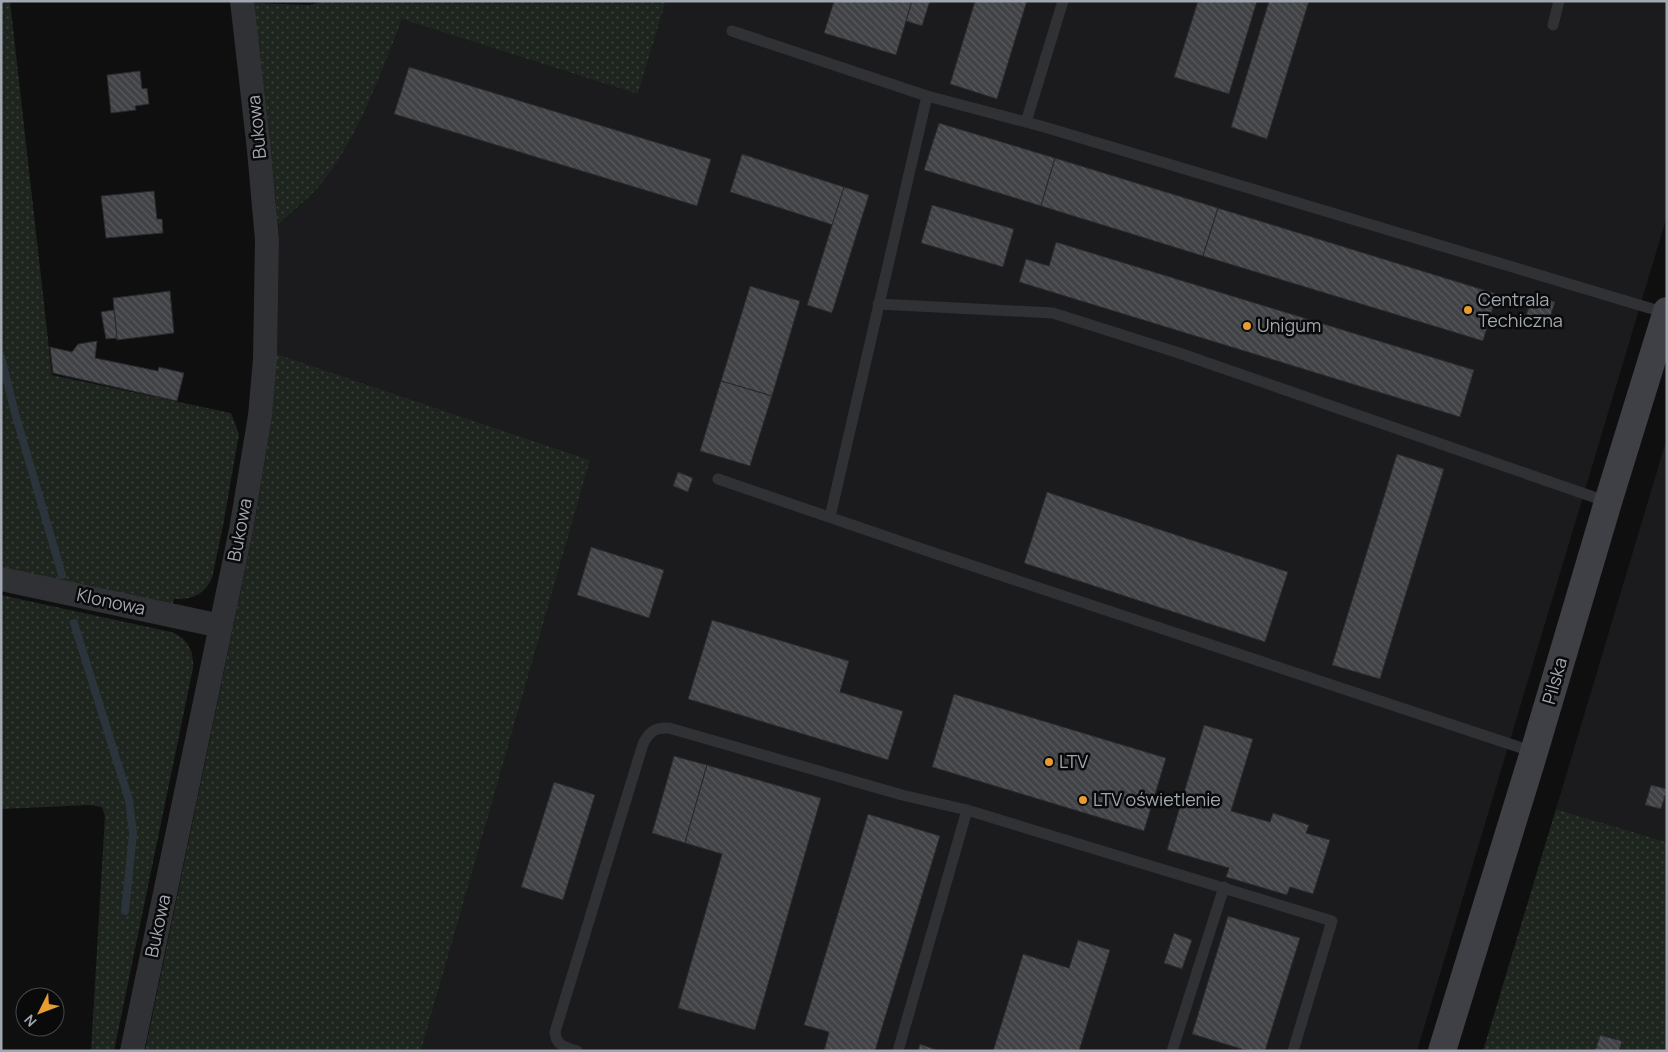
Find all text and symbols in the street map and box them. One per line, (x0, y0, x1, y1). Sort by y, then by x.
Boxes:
street label: Bukowa (241, 94, 271, 160)
place label: Centrala Techiczna (1478, 287, 1563, 332)
marker: Centrala Techiczna (1462, 304, 1474, 316)
place label: Unigum (1257, 313, 1321, 337)
marker: Unigum (1241, 320, 1253, 332)
street label: Bukowa (221, 496, 257, 564)
street label: Klonowa (75, 582, 148, 620)
street label: Pilska (1536, 655, 1572, 707)
place label: LTV (1059, 749, 1088, 773)
marker: LTV (1043, 756, 1055, 768)
place label: LTV oświetlenie (1093, 787, 1221, 811)
marker: LTV oświetlenie (1077, 794, 1089, 806)
street label: Bukowa (139, 892, 175, 960)
north arrow (15, 987, 65, 1037)
text: N (20, 1011, 40, 1031)

